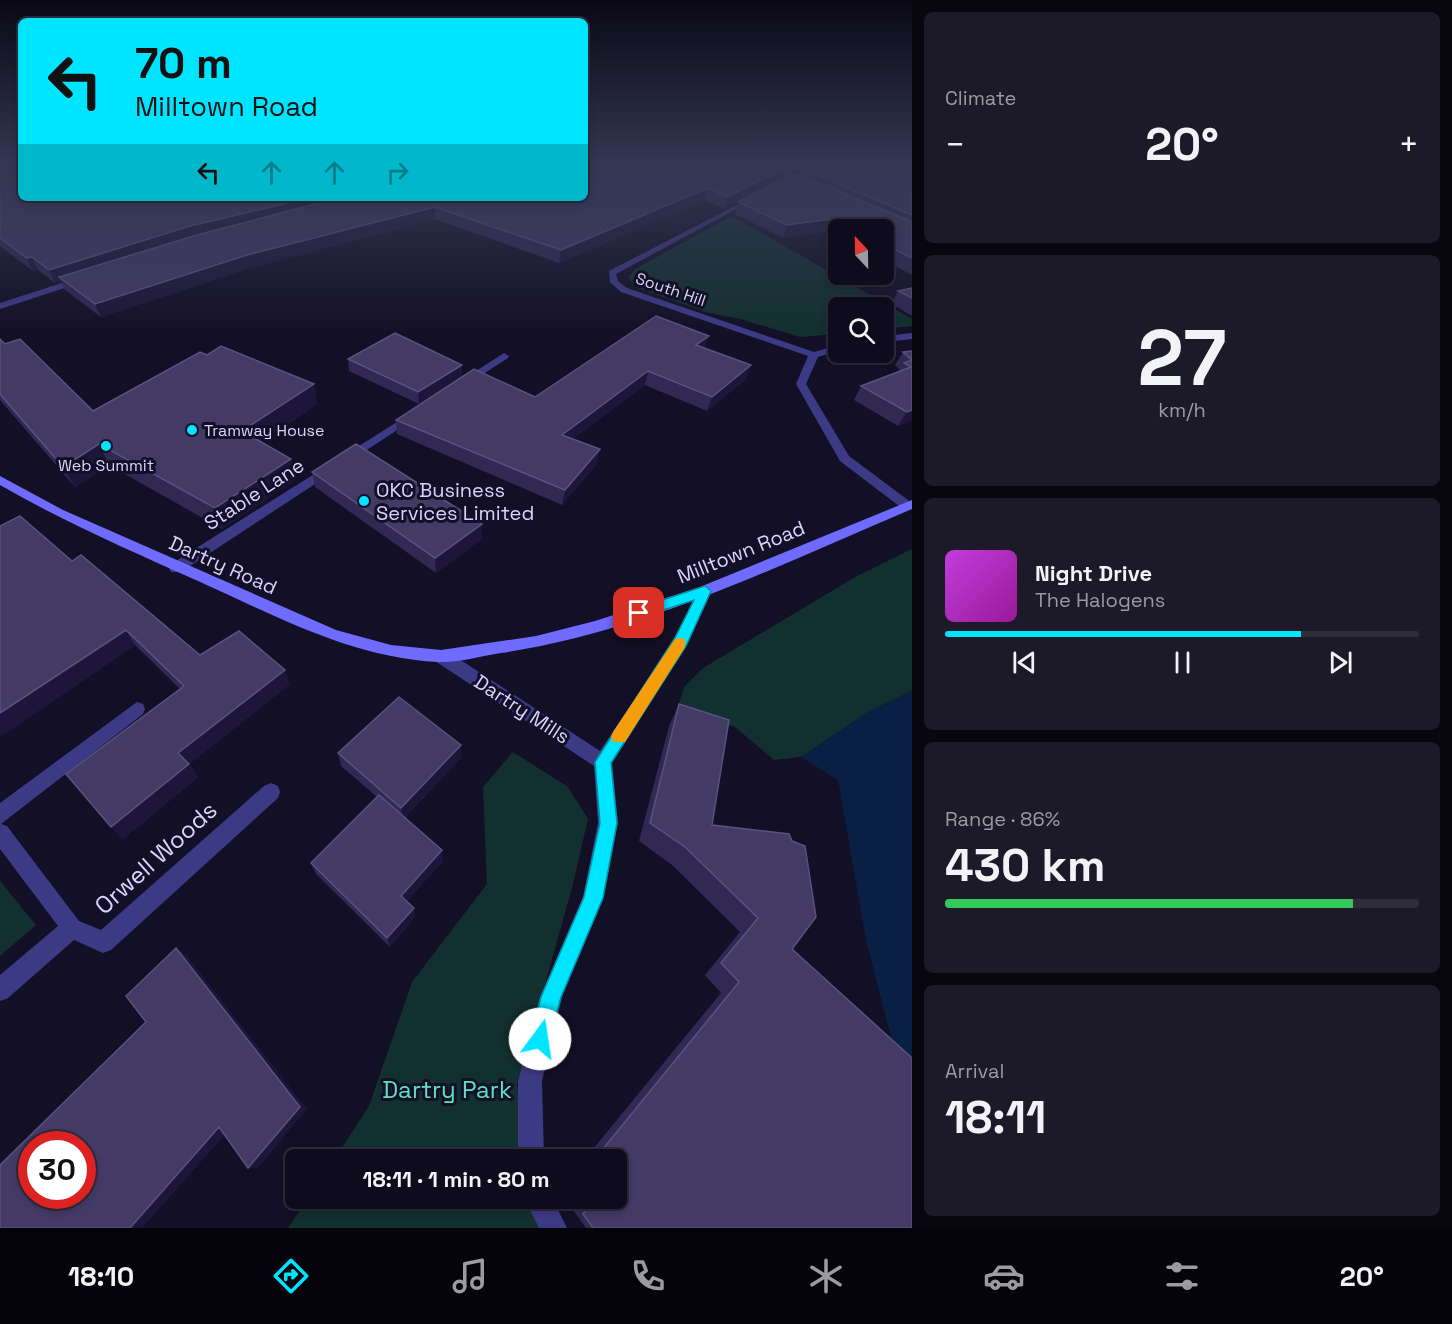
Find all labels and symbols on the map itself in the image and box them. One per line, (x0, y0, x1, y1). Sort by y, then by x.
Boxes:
north arrow (828, 219, 894, 285)
street label: South Hill (633, 268, 709, 311)
place label: Tramway House (204, 420, 325, 441)
marker: Tramway House (185, 423, 199, 437)
marker: Web Summit (99, 439, 113, 453)
street label: Stable Lane (199, 452, 309, 536)
place label: Web Summit (58, 455, 154, 476)
place label: OKC Business Services Limited (376, 477, 534, 526)
marker: OKC Business Services Limited (357, 494, 371, 508)
street label: Milltown Road (673, 515, 809, 589)
street label: Dartry Road (165, 530, 281, 600)
pin (613, 587, 664, 638)
street label: Dartry Mills (469, 668, 575, 750)
street label: Orwell Woods (88, 794, 223, 921)
position arrow (508, 1007, 572, 1071)
park label: Dartry Park (382, 1074, 512, 1105)
speed limit sign: 30 (18, 1131, 96, 1209)

